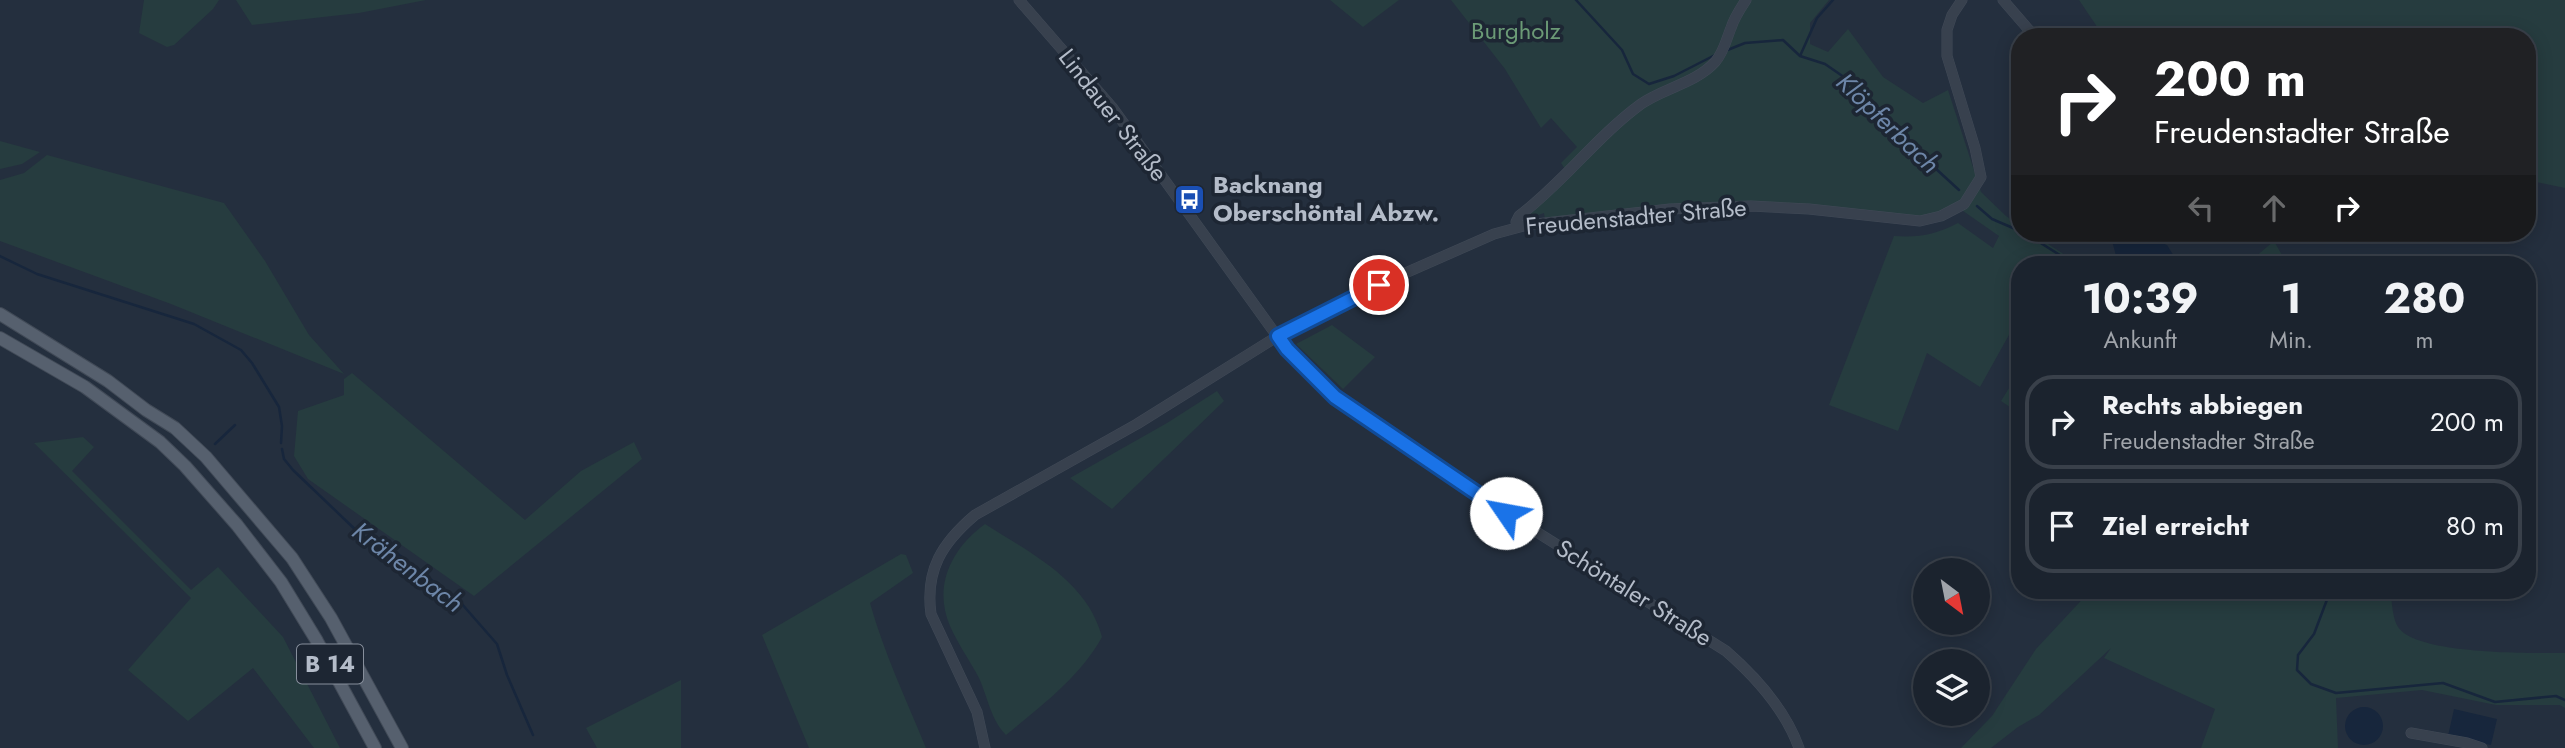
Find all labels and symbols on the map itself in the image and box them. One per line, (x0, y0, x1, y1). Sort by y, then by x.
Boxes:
park label: Burgholz (1471, 13, 1561, 48)
street label: Lindauer Straße (1050, 41, 1176, 188)
water label: Klöpferbach (1828, 64, 1948, 182)
place label: Backnang Oberschöntal Abzw. (1213, 167, 1439, 230)
bus stop icon: Backnang Oberschöntal Abzw. (1173, 182, 1207, 216)
street label: Freudenstadter Straße (1524, 189, 1748, 244)
pin (1349, 255, 1409, 315)
position arrow (1469, 476, 1543, 550)
water label: Krähenbach (344, 512, 472, 622)
street label: Schöntaler Straße (1549, 531, 1719, 655)
north arrow (1913, 558, 1990, 635)
road number: B 14 (297, 644, 363, 684)

